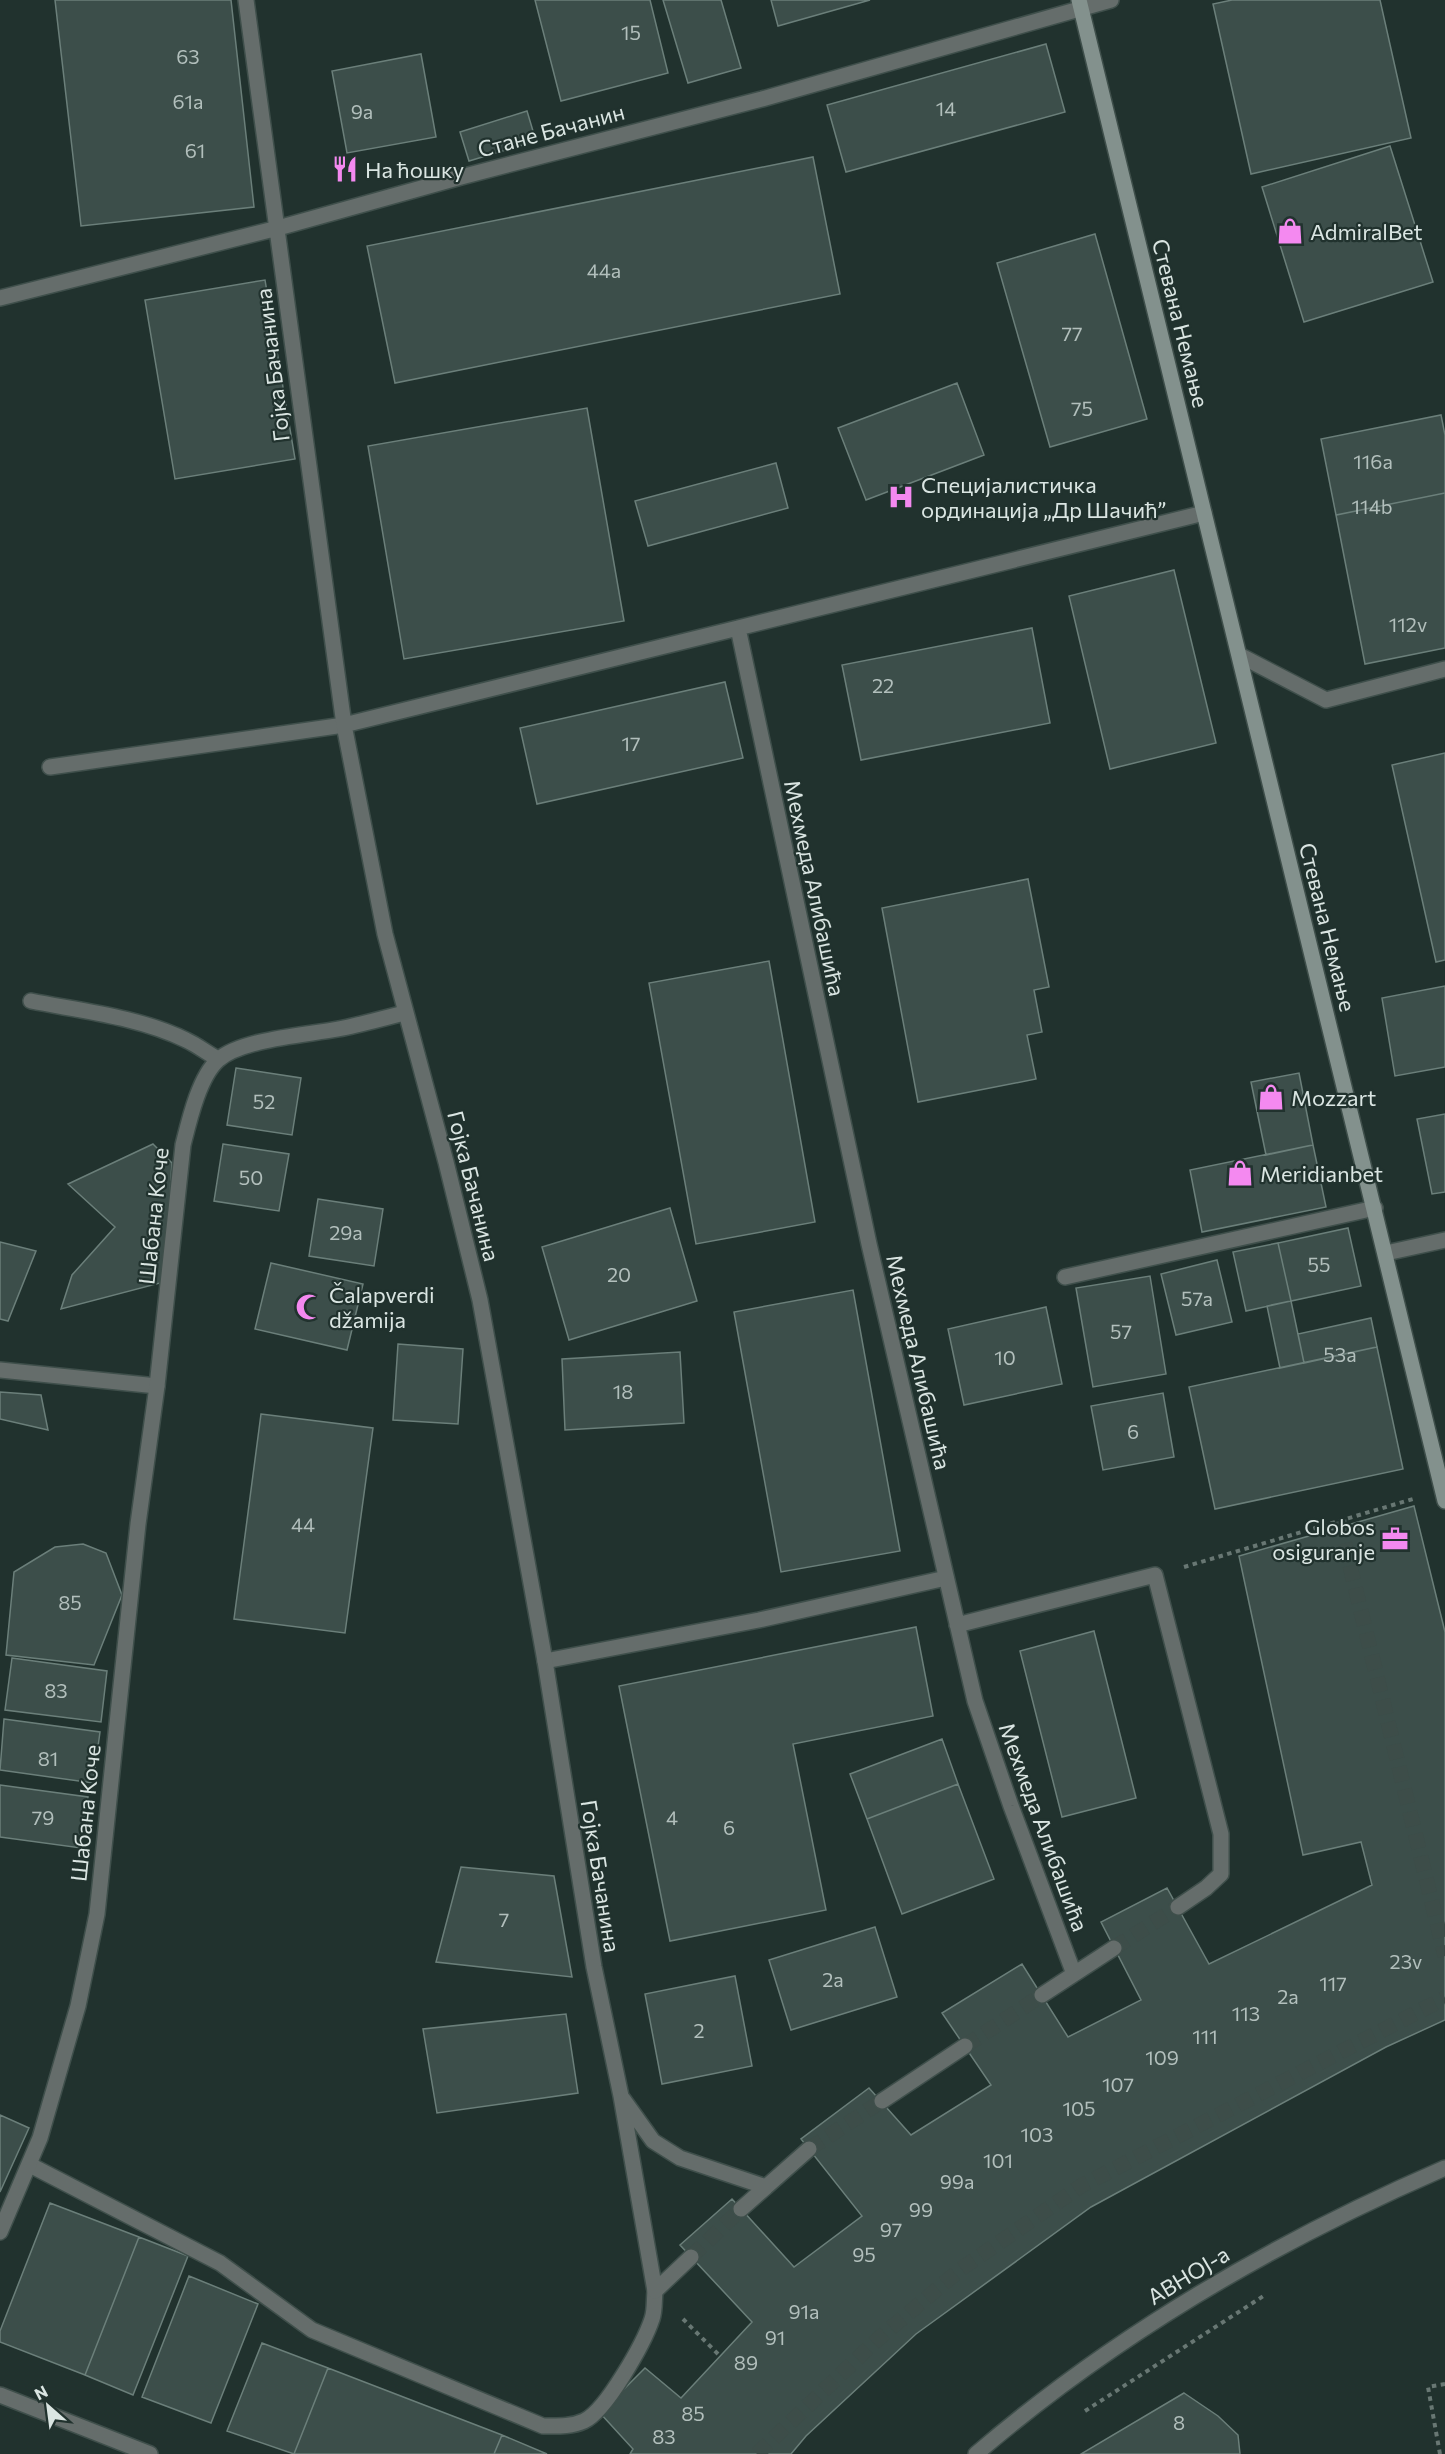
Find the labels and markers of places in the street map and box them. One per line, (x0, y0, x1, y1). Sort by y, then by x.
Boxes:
restaurant icon: На ћошку (330, 154, 360, 184)
place label: На ћошку (365, 156, 464, 183)
shop icon: AdmiralBet (1275, 216, 1305, 246)
place label: AdmiralBet (1310, 218, 1423, 245)
place label: Специјалистичка ординација „Др Шачић” (921, 471, 1167, 523)
hospital icon: Специјалистичка ординација „Др Шачић” (886, 482, 916, 512)
shop icon: Mozzart (1256, 1082, 1286, 1112)
place label: Mozzart (1291, 1084, 1376, 1111)
shop icon: Meridianbet (1225, 1158, 1255, 1188)
place label: Meridianbet (1260, 1160, 1383, 1187)
place label: Čalapverdi džamija (329, 1281, 435, 1333)
mosque icon: Čalapverdi džamija (294, 1292, 324, 1322)
place label: Globos osiguranje (1272, 1513, 1375, 1565)
office icon: Globos osiguranje (1380, 1524, 1410, 1554)

